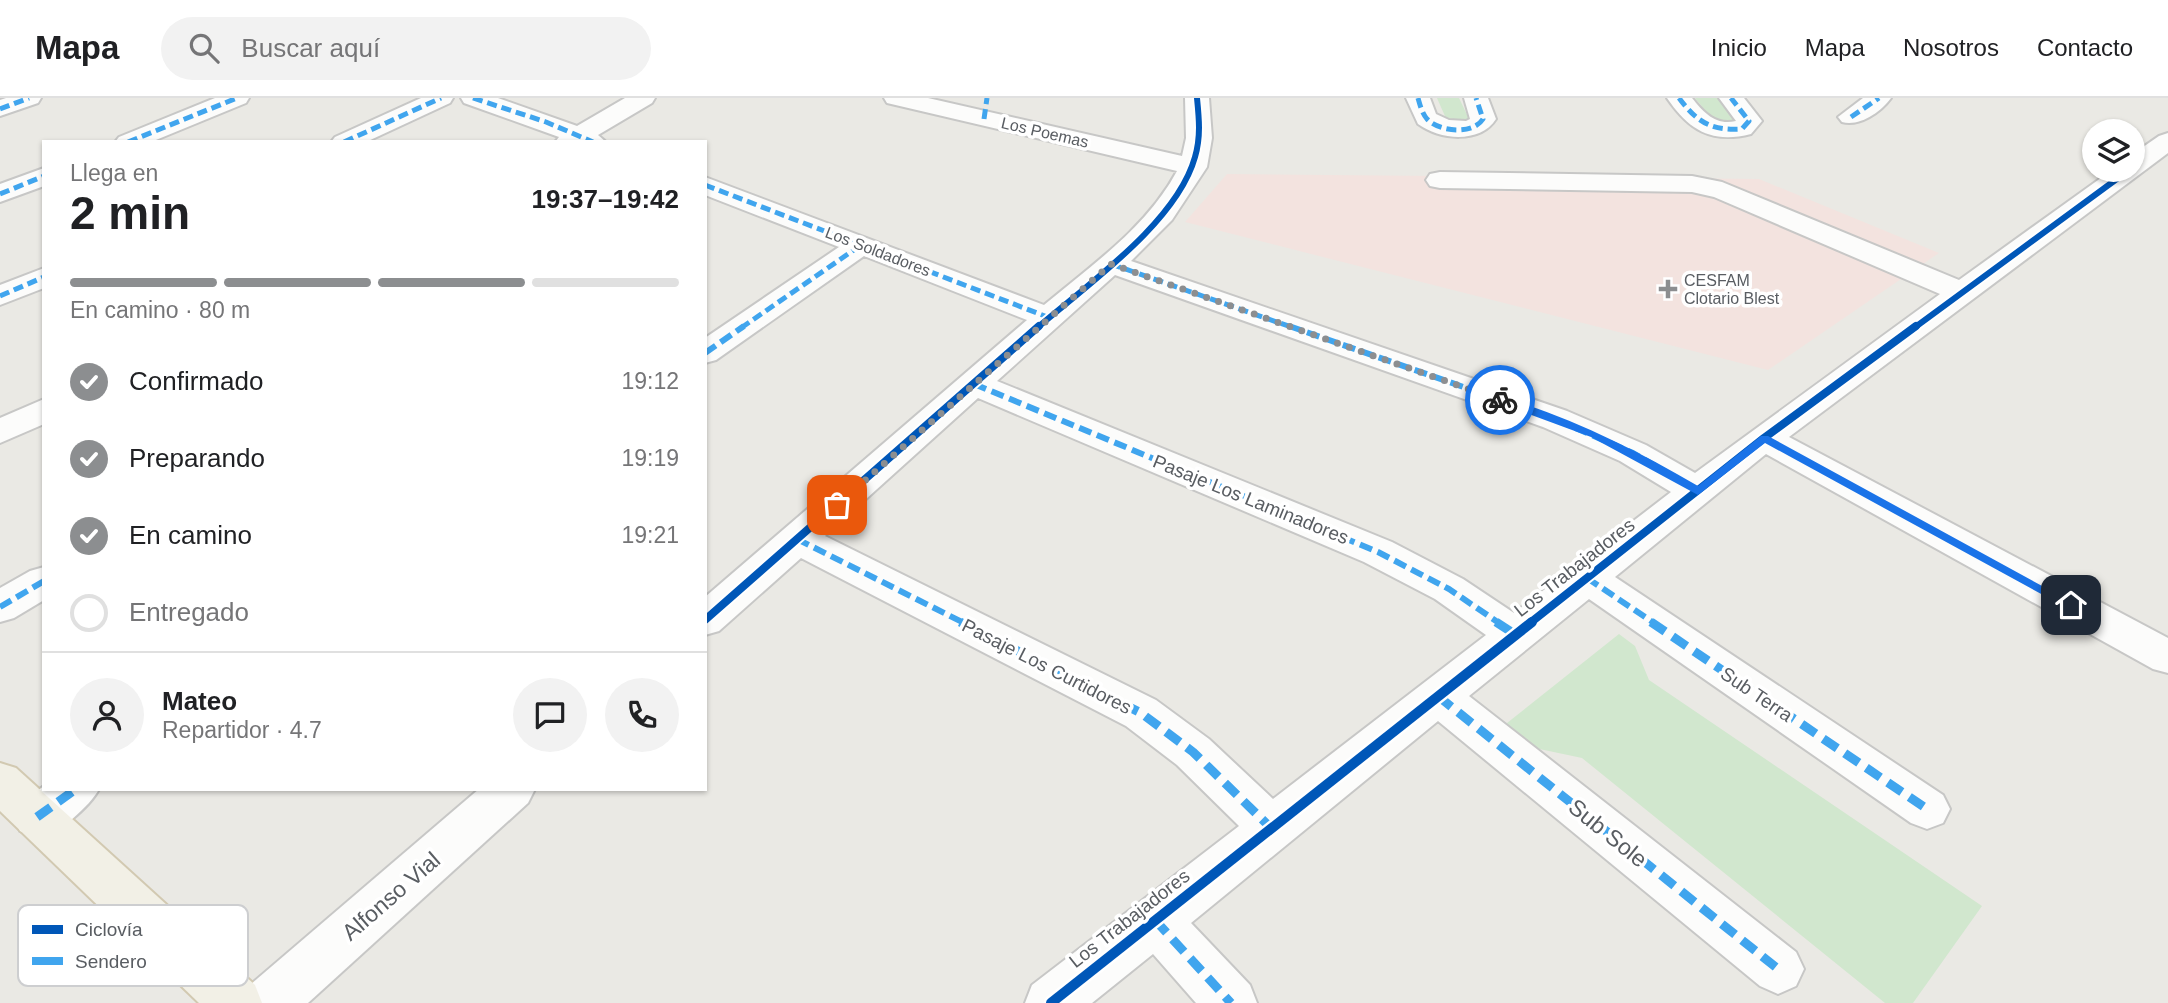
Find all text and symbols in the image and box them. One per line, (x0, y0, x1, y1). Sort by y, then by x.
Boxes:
search box (161, 17, 651, 80)
text: Mapa (35, 29, 119, 66)
icon: search (185, 29, 223, 67)
text: Buscar aquí (241, 33, 380, 63)
text: Inicio (1711, 34, 1767, 61)
text: Mapa (1805, 34, 1865, 61)
text: Nosotros (1903, 34, 1999, 61)
text: Contacto (2037, 34, 2133, 61)
street label: Los Poemas (1000, 114, 1090, 151)
map controls (2082, 119, 2145, 182)
button: layers (2082, 119, 2145, 182)
text: Llega en (70, 160, 158, 186)
text: 19:37–19:42 (532, 184, 679, 214)
text: 2 min (70, 187, 190, 239)
street label: Los Soldadores (823, 224, 933, 279)
place label: CESFAM Clotario Blest (1684, 272, 1780, 307)
marker: CESFAM Clotario Blest (1658, 279, 1678, 299)
text: En camino · 80 m (70, 297, 250, 323)
icon: check (70, 363, 108, 401)
courier (1465, 365, 1535, 435)
text: Confirmado (129, 366, 263, 396)
text: 19:12 (621, 368, 679, 394)
icon: bike (1481, 381, 1519, 419)
icon: check (70, 440, 108, 478)
text: Preparando (129, 443, 265, 473)
text: 19:19 (621, 445, 679, 471)
street label: Pasaje Los Laminadores (1150, 451, 1352, 548)
pin (807, 475, 867, 535)
icon: bag (818, 486, 856, 524)
street label: Los Trabajadores (1510, 514, 1639, 621)
icon: check (70, 517, 108, 555)
text: En camino (129, 520, 252, 550)
text: 19:21 (621, 522, 679, 548)
pin (2041, 575, 2101, 635)
icon: home (2052, 586, 2090, 624)
text: Entregado (129, 597, 249, 627)
street label: Pasaje Los Curtidores (959, 615, 1135, 718)
street label: Sub Terra (1717, 663, 1797, 726)
button: person (70, 678, 144, 752)
button: chat (513, 678, 587, 752)
button: phone (605, 678, 679, 752)
text: Mateo (162, 686, 237, 716)
text: Repartidor · 4.7 (162, 717, 322, 743)
street label: Sub Sole (1564, 794, 1652, 872)
street label: Alfonso Vial (337, 846, 445, 946)
street label: Los Trabajadores (1065, 865, 1194, 972)
legend (18, 905, 248, 986)
text: Ciclovía (75, 919, 143, 940)
text: Sendero (75, 951, 147, 972)

